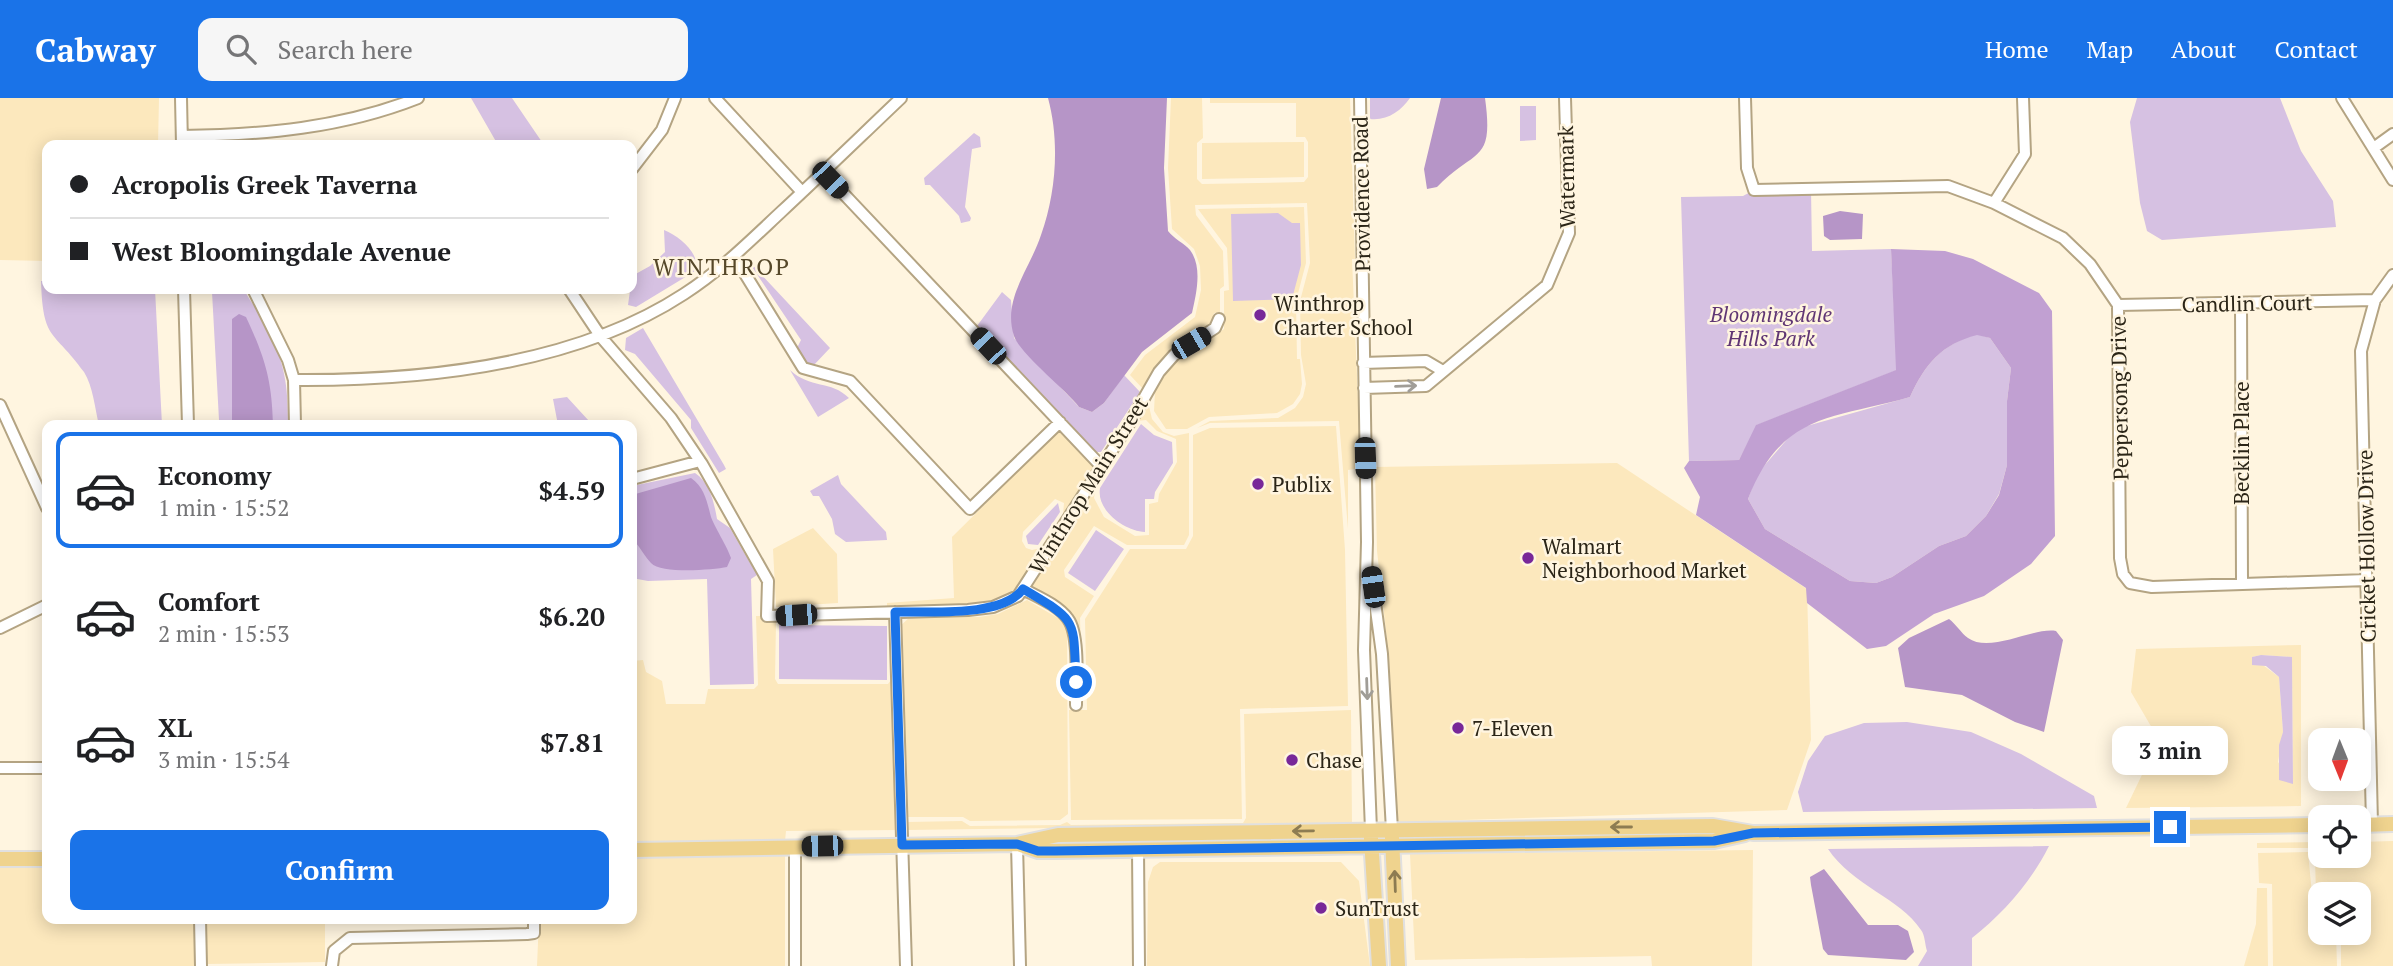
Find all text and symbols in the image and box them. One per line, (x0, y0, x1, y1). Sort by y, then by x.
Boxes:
search box (198, 18, 688, 81)
text: Cabway (35, 28, 156, 71)
icon: search (222, 30, 260, 68)
text: Search here (278, 32, 413, 66)
text: Home (1985, 33, 2049, 65)
text: Map (2087, 33, 2133, 65)
text: About (2171, 33, 2237, 65)
text: Contact (2275, 33, 2358, 65)
street label: Providence Road (1346, 116, 1376, 272)
street label: Watermark (1551, 125, 1581, 229)
car (808, 158, 853, 202)
text: Acropolis Greek Taverna (112, 167, 417, 201)
text: West Bloomingdale Avenue (112, 234, 451, 268)
district label: WINTHROP (653, 251, 791, 282)
street label: Candlin Court (2181, 288, 2313, 318)
place label: Winthrop Charter School (1274, 289, 1413, 341)
park label: Bloomingdale Hills Park (1709, 300, 1833, 352)
marker: Winthrop Charter School (1252, 307, 1268, 323)
street label: Peppersong Drive (2104, 316, 2134, 480)
car (966, 323, 1011, 369)
car (1168, 323, 1215, 363)
one-way arrow (1394, 380, 1417, 393)
street label: Becklin Place (2227, 381, 2255, 505)
street label: Winthrop Main Street (1022, 391, 1154, 579)
car (1354, 437, 1377, 479)
street label: Cricket Hollow Drive (2350, 449, 2382, 643)
text: Economy (158, 458, 271, 492)
icon: car (74, 459, 137, 522)
place label: Publix (1272, 470, 1332, 498)
text: $4.59 (539, 473, 605, 507)
marker: Publix (1250, 476, 1266, 492)
text: 1 min · 15:52 (158, 492, 290, 523)
place label: Walmart Neighborhood Market (1542, 532, 1747, 584)
marker: Walmart Neighborhood Market (1520, 550, 1536, 566)
car (1360, 565, 1387, 609)
text: Comfort (158, 584, 260, 618)
icon: car (74, 585, 137, 648)
text: $6.20 (539, 599, 605, 633)
car (775, 603, 818, 627)
text: 2 min · 15:53 (158, 618, 290, 649)
route start (1060, 666, 1092, 698)
one-way arrow (1360, 678, 1373, 701)
text: XL (158, 710, 192, 744)
icon: car (74, 711, 137, 774)
place label: 7-Eleven (1472, 714, 1554, 742)
marker: 7-Eleven (1450, 720, 1466, 736)
text: $7.81 (540, 725, 605, 759)
callout: 3 min (2112, 726, 2228, 774)
north arrow (2308, 728, 2371, 791)
map controls (2308, 728, 2371, 945)
text: 3 min (2139, 735, 2201, 766)
text: 3 min · 15:54 (158, 744, 290, 775)
place label: Chase (1306, 746, 1362, 774)
marker: Chase (1284, 752, 1300, 768)
button: locate (2308, 805, 2371, 868)
route end (2154, 811, 2186, 843)
one-way arrow (1609, 820, 1632, 833)
one-way arrow (1292, 824, 1315, 838)
button: Confirm (70, 830, 609, 910)
car (801, 835, 844, 857)
one-way arrow (1388, 870, 1401, 893)
button: layers (2308, 882, 2371, 945)
place label: SunTrust (1335, 894, 1420, 922)
marker: SunTrust (1313, 900, 1329, 916)

